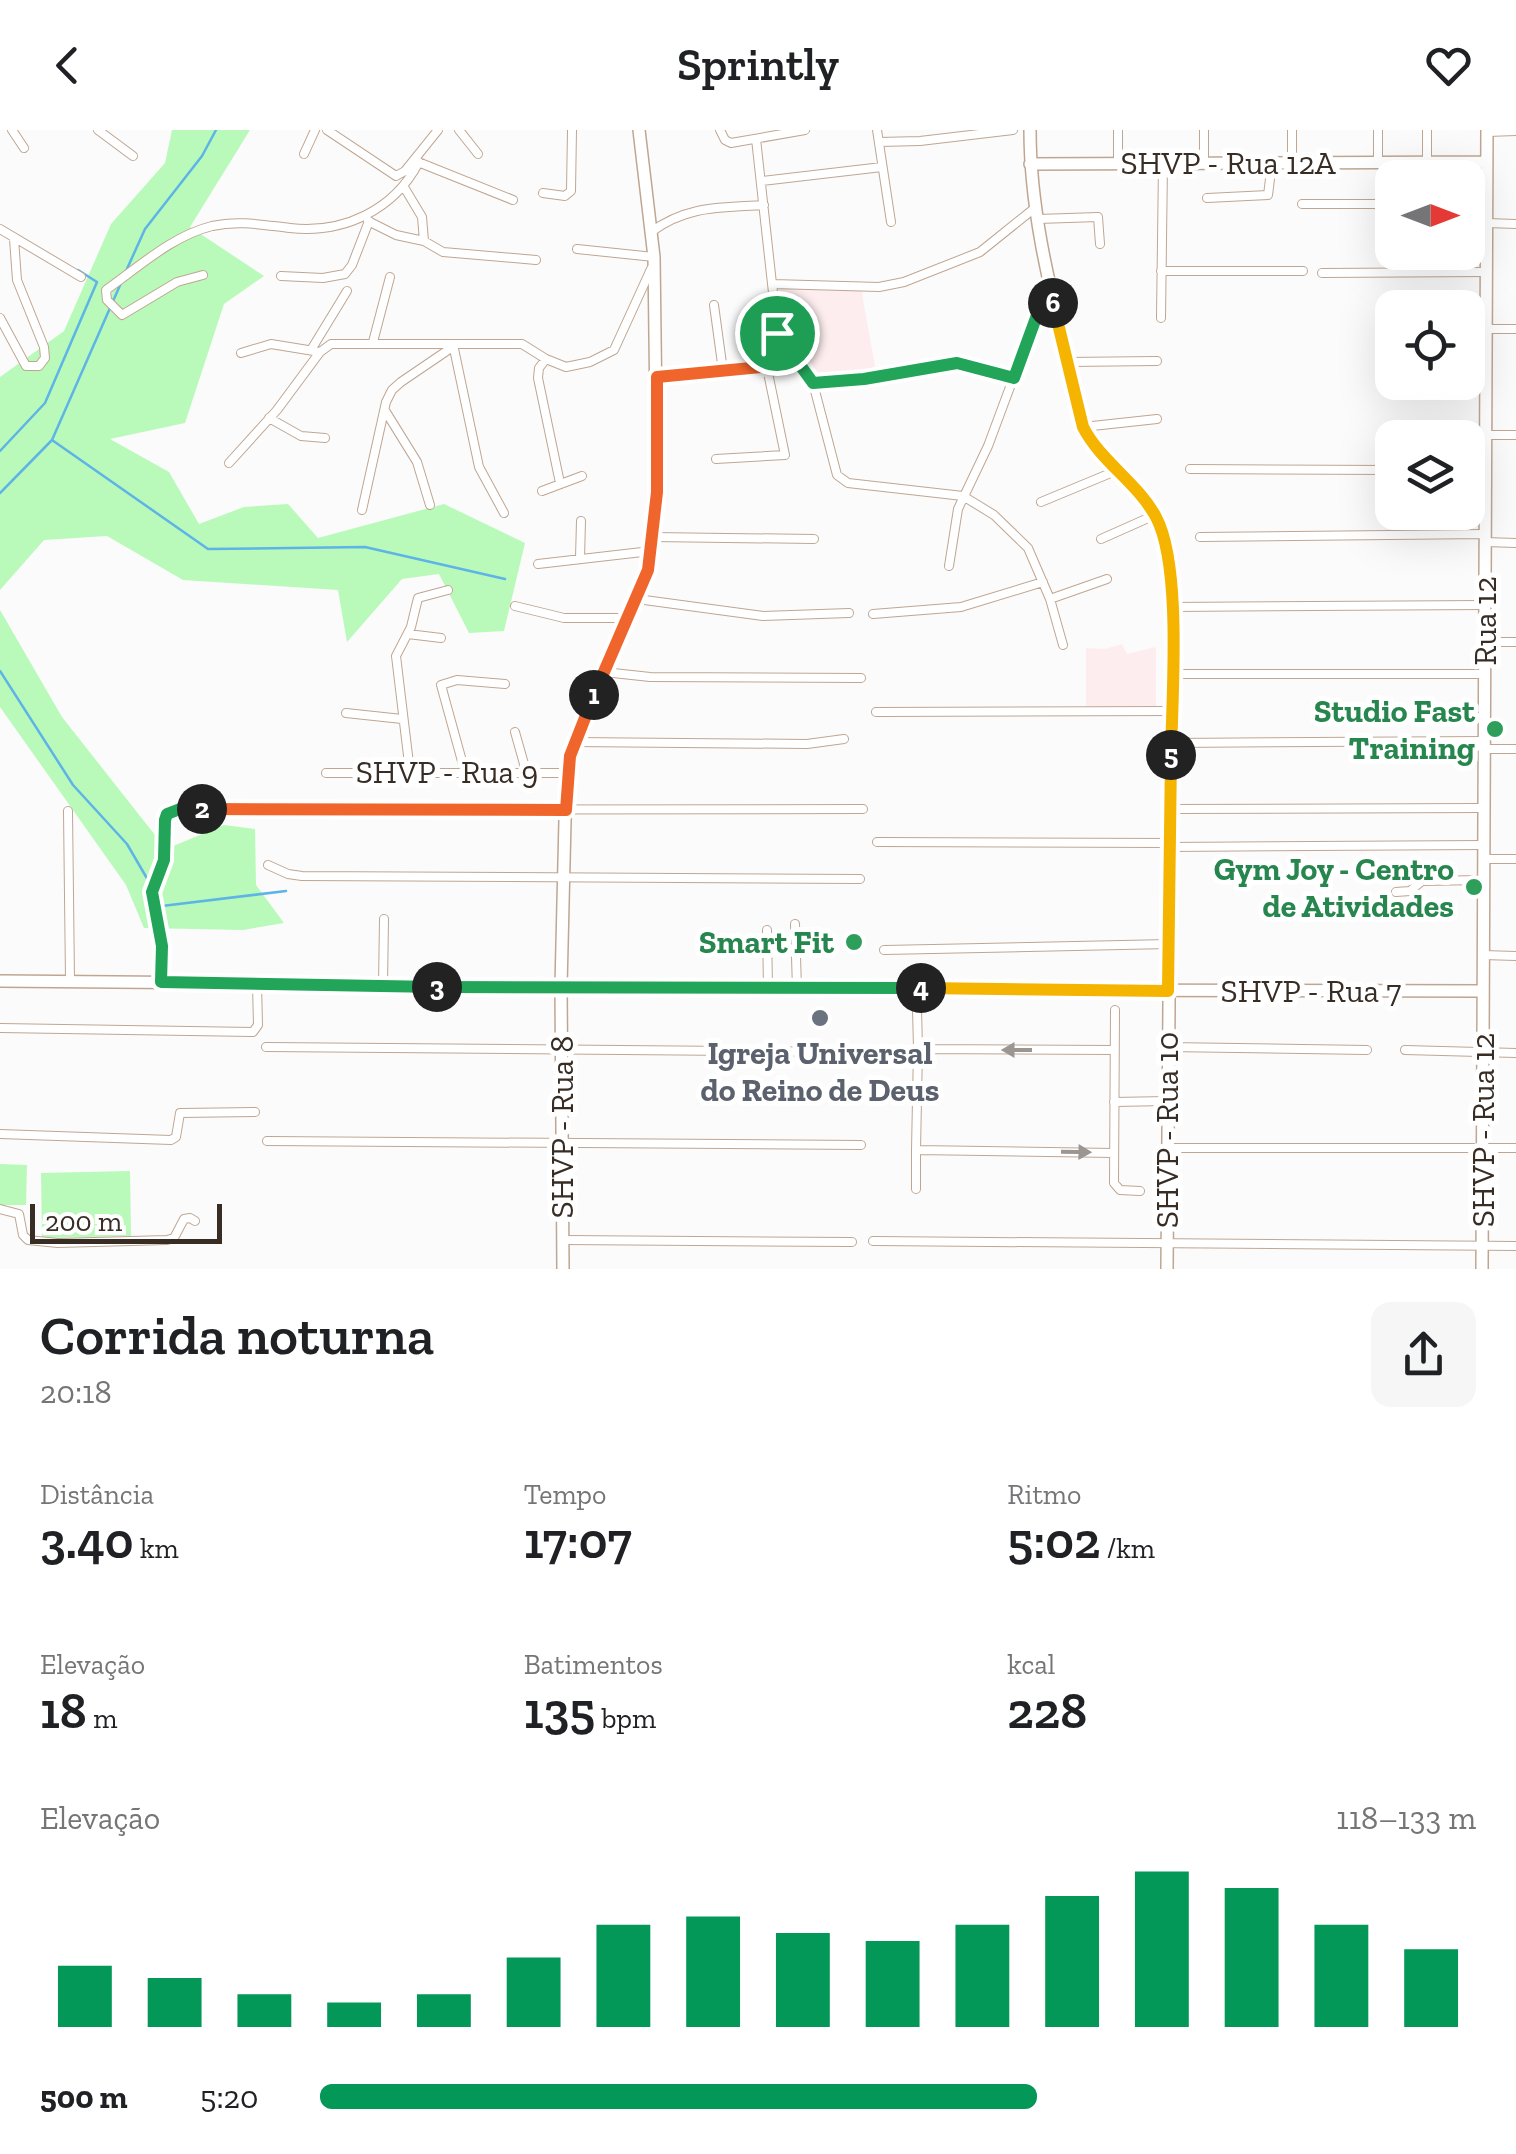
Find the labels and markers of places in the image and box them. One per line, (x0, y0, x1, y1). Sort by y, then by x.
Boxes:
pin: 6 (1028, 278, 1078, 328)
pin (735, 291, 820, 376)
pin: 1 (569, 670, 619, 720)
place label: Studio Fast Training (1314, 692, 1475, 767)
marker: Studio Fast Training (1484, 718, 1506, 740)
pin: 5 (1146, 730, 1196, 780)
pin: 2 (177, 784, 227, 834)
place label: Gym Joy - Centro de Atividades (1214, 850, 1454, 925)
marker: Gym Joy - Centro de Atividades (1463, 876, 1485, 898)
place label: Smart Fit (699, 923, 834, 961)
marker: Smart Fit (843, 931, 865, 953)
pin: 3 (412, 962, 462, 1012)
pin: 4 (896, 963, 946, 1013)
marker: Igreja Universal do Reino de Deus (809, 1007, 831, 1029)
place label: Igreja Universal do Reino de Deus (701, 1034, 939, 1109)

